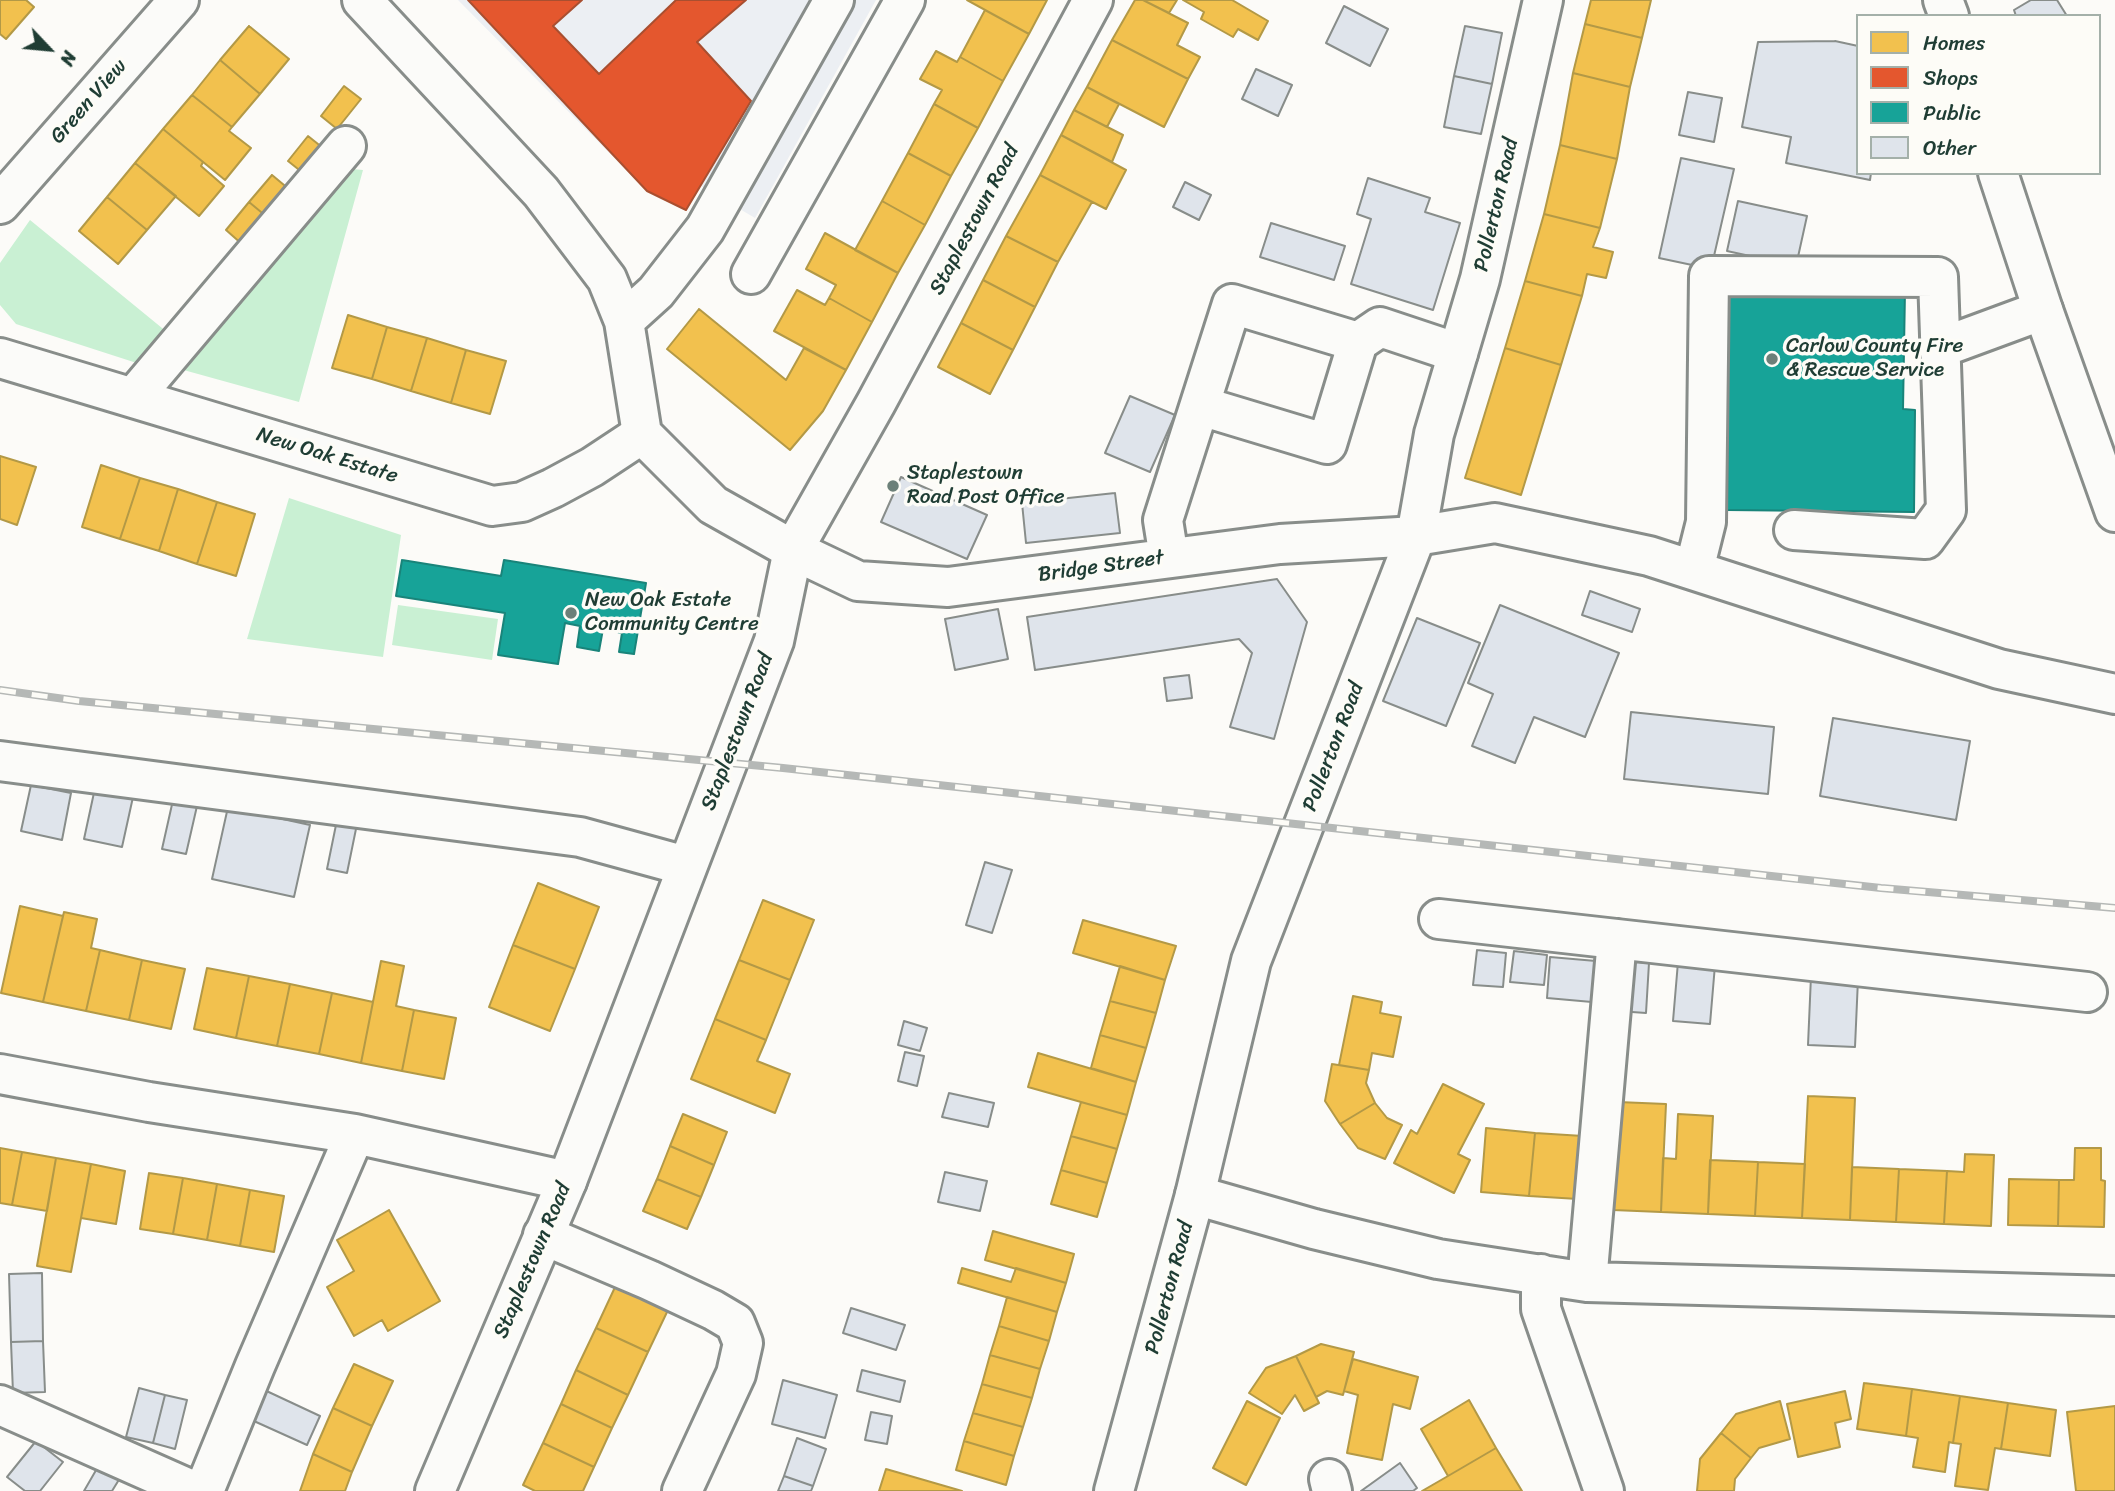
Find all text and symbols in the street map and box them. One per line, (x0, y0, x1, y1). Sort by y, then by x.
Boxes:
north arrow (14, 14, 84, 84)
legend (1856, 14, 2101, 175)
text: Homes (1923, 24, 1985, 62)
text: N (51, 45, 86, 72)
street label: Green View (45, 55, 133, 149)
text: Shops (1923, 59, 1978, 97)
text: Public (1923, 94, 1981, 132)
text: Other (1923, 129, 1976, 167)
street label: Pollerton Road (1469, 136, 1525, 274)
street label: Staplestown Road (925, 141, 1025, 299)
place label: Carlow County Fire & Rescue Service (1786, 334, 1963, 384)
marker: Carlow County Fire & Rescue Service (1764, 351, 1780, 367)
street label: New Oak Estate (253, 423, 401, 489)
place label: Staplestown Road Post Office (907, 461, 1064, 511)
marker: Staplestown Road Post Office (885, 478, 901, 494)
street label: Bridge Street (1037, 546, 1165, 588)
place label: New Oak Estate Community Centre (585, 588, 759, 638)
marker: New Oak Estate Community Centre (563, 605, 579, 621)
street label: Staplestown Road (696, 650, 780, 814)
street label: Pollerton Road (1298, 679, 1370, 815)
street label: Staplestown Road (489, 1180, 577, 1342)
street label: Pollerton Road (1140, 1219, 1200, 1357)

